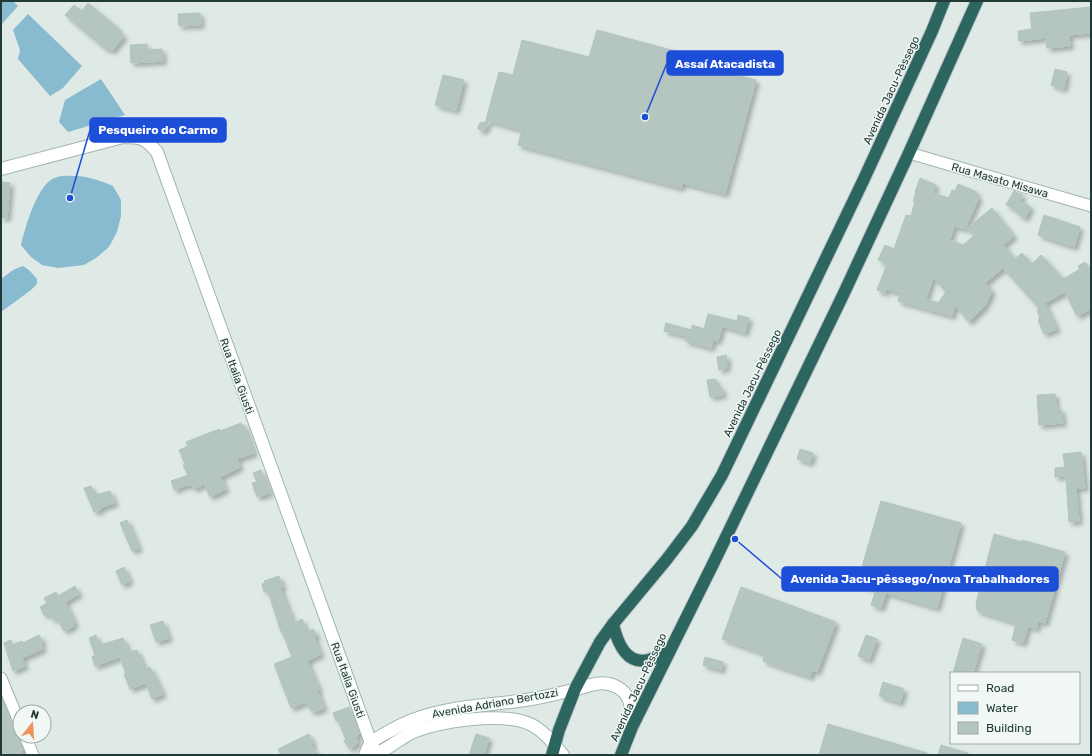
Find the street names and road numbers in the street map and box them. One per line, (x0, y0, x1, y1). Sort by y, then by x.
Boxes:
street label: Avenida Jacu-Pêssego (861, 34, 922, 146)
street label: Rua Masato Misawa (950, 160, 1050, 201)
street label: Avenida Jacu-Pêssego (721, 327, 784, 439)
street label: Rua Italia Giusti (217, 337, 256, 416)
street label: Avenida Jacu-Pêssego (608, 631, 669, 743)
street label: Rua Italia Giusti (328, 641, 367, 720)
street label: Avenida Adriano Bertozzi (431, 686, 559, 721)

